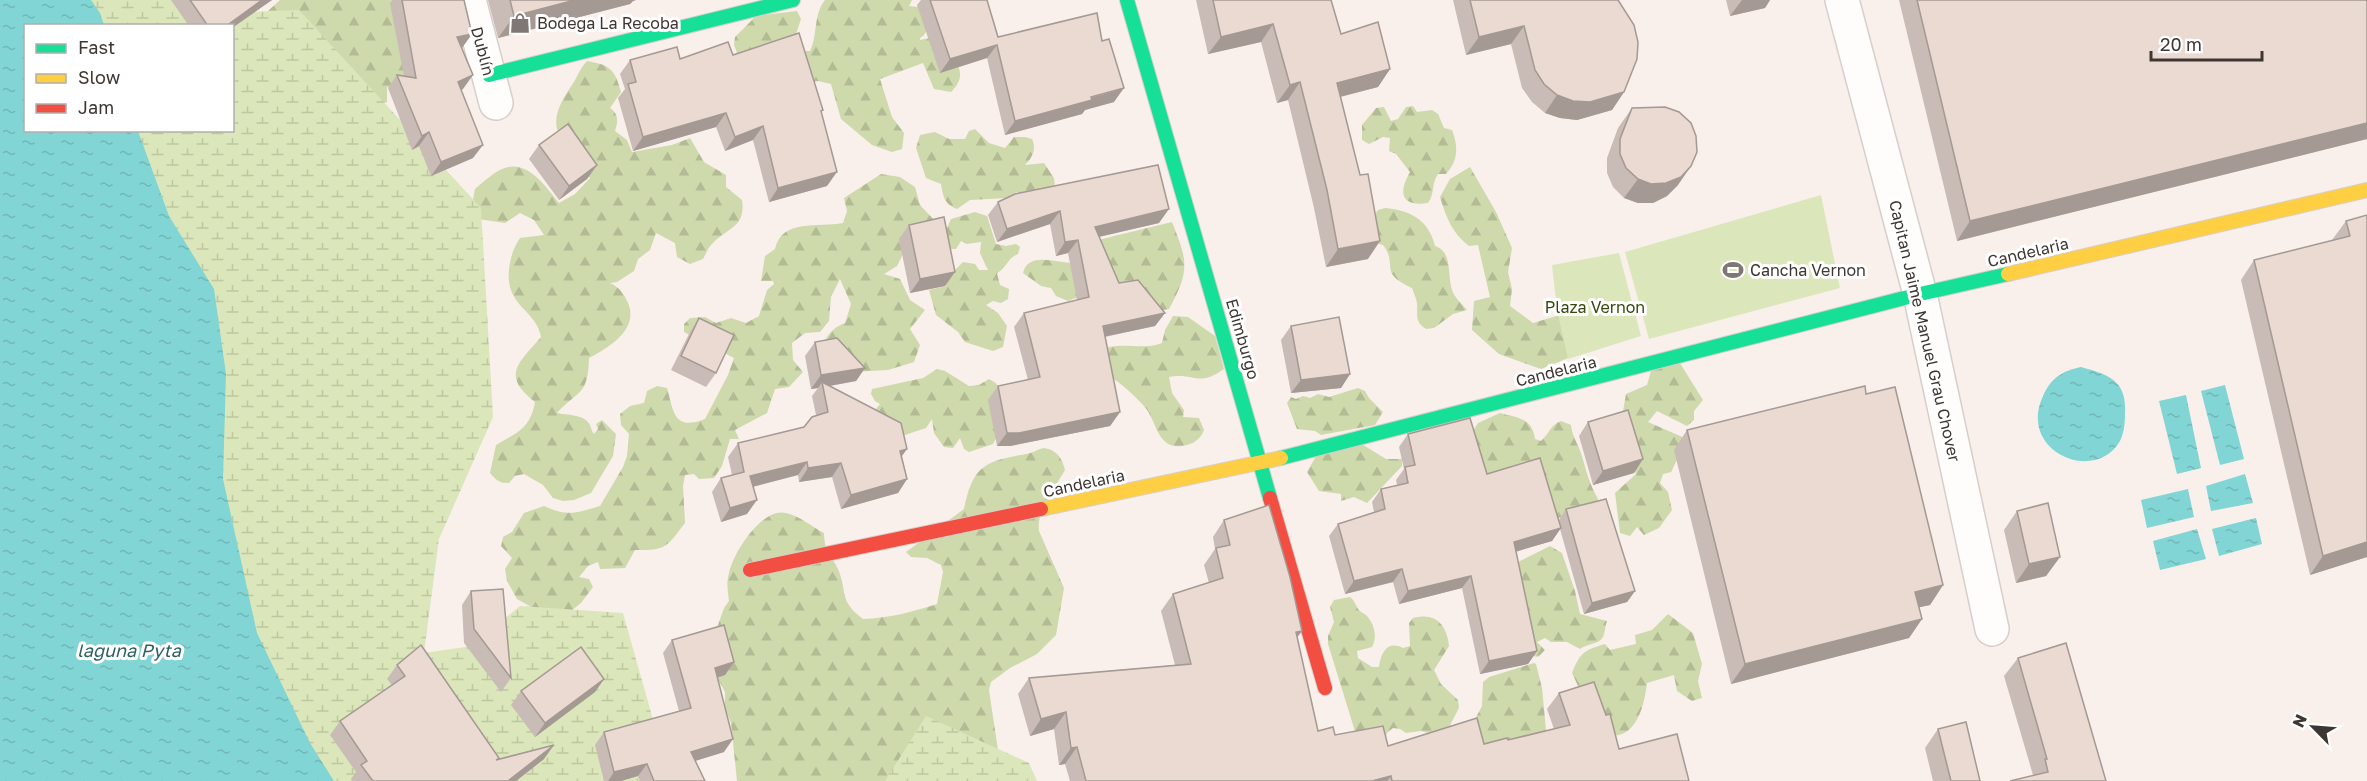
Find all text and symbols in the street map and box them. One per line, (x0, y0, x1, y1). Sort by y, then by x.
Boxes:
shop icon: Bodega La Recoba (508, 11, 532, 35)
place label: Bodega La Recoba (537, 13, 679, 33)
legend (24, 24, 234, 132)
street label: Dublín (467, 24, 499, 78)
scale bar (2151, 24, 2262, 62)
text: 20 m (2160, 33, 2202, 55)
text: Fast (78, 36, 115, 58)
text: Slow (78, 66, 121, 88)
text: Jam (78, 96, 114, 118)
street label: Capitan Jaime Manuel Grau Chover (1885, 198, 1965, 464)
street label: Candelaria (1986, 233, 2070, 271)
sports icon: Cancha Vernon (1721, 258, 1745, 282)
place label: Cancha Vernon (1750, 260, 1866, 280)
street label: Edimburgo (1222, 296, 1264, 382)
park label: Plaza Vernon (1545, 297, 1645, 317)
street label: Candelaria (1514, 351, 1598, 391)
street label: Candelaria (1042, 465, 1126, 501)
water label: laguna Pyta (77, 639, 182, 661)
north arrow (2283, 697, 2343, 757)
text: N (2288, 711, 2311, 730)

